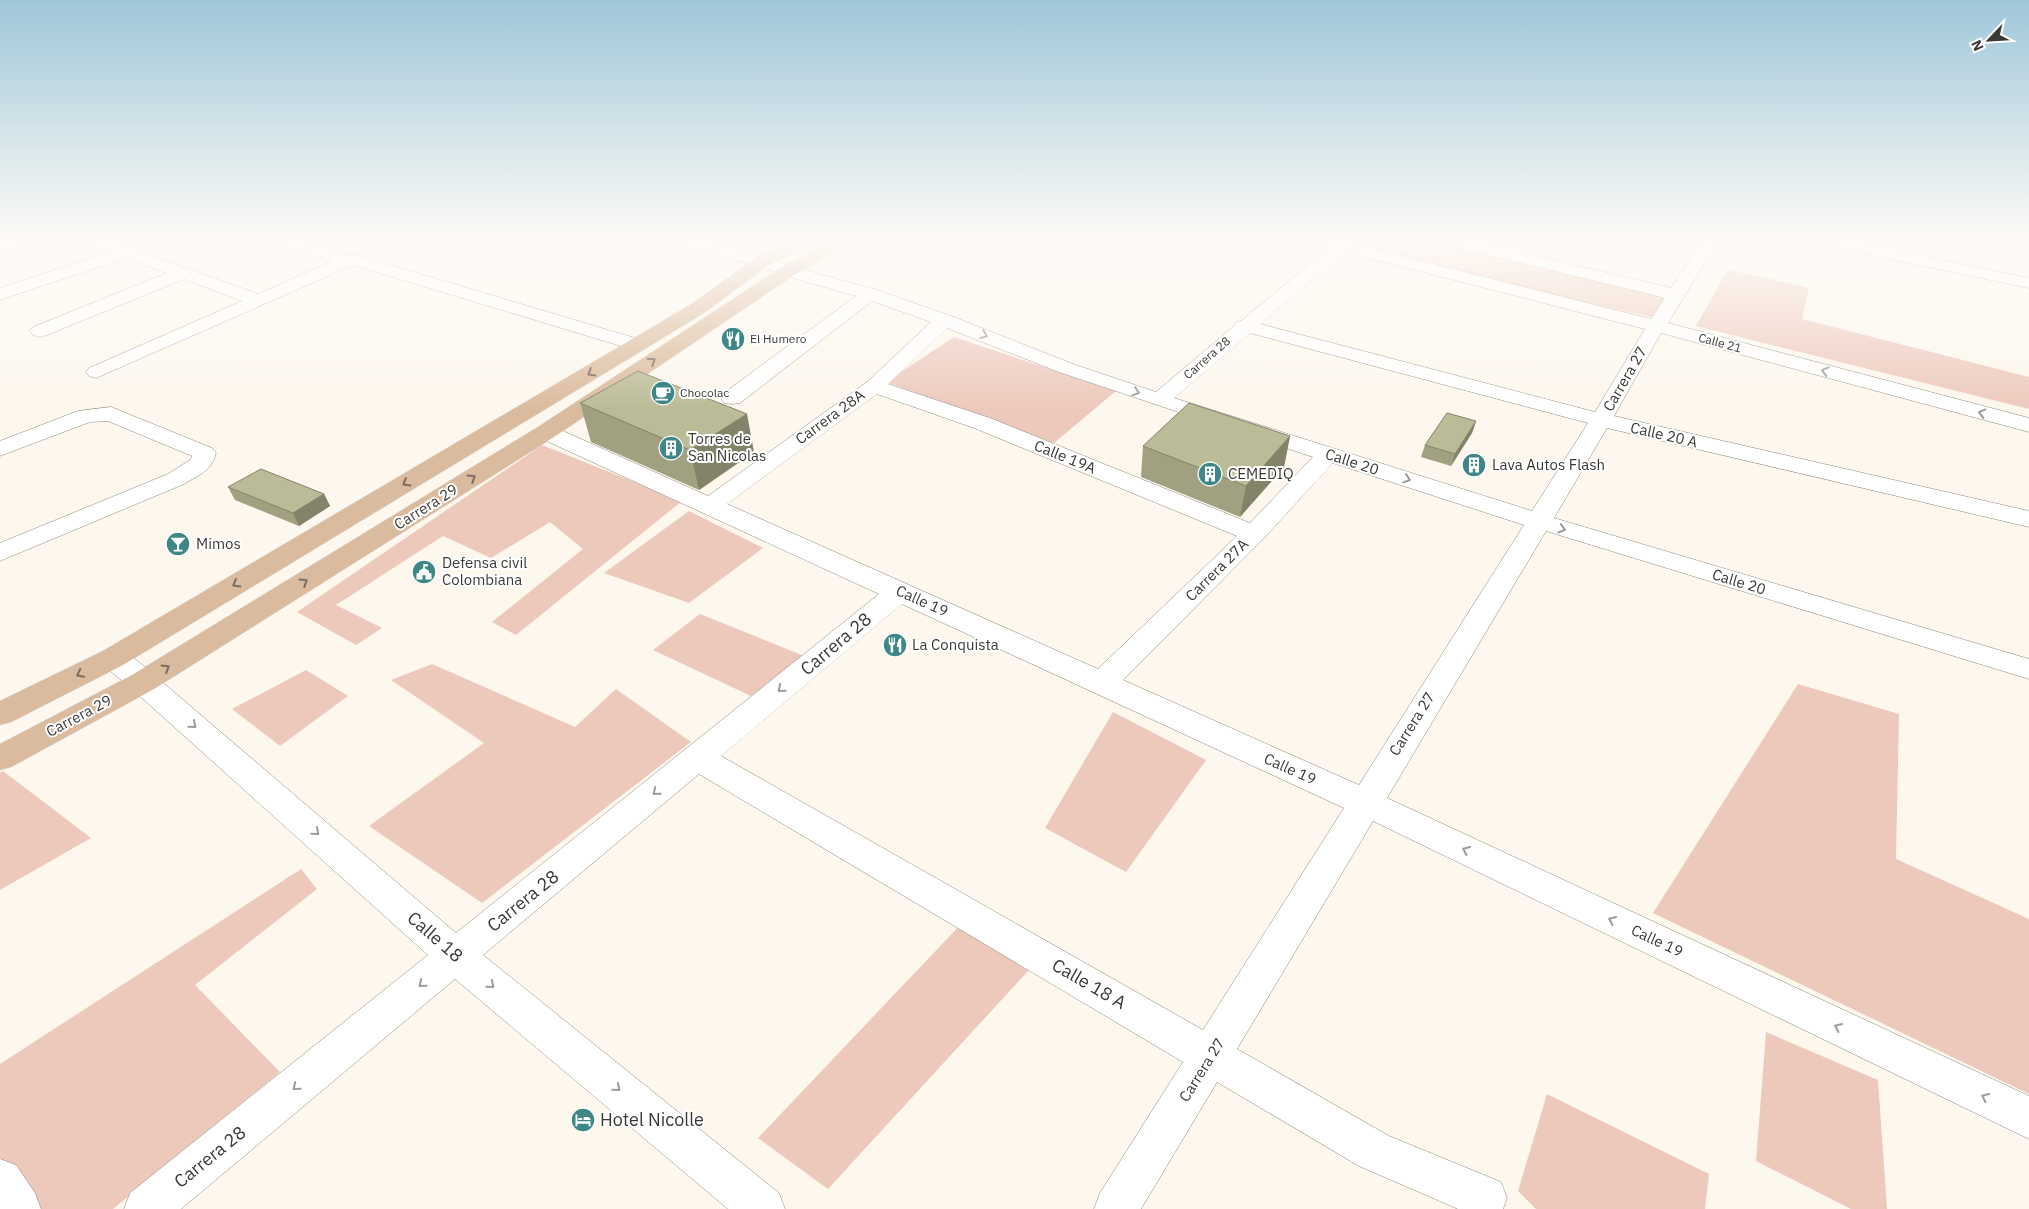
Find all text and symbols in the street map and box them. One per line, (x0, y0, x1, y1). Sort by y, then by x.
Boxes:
north arrow (1964, 15, 2014, 65)
text: N (1967, 37, 1988, 54)
restaurant icon: El Humero (720, 326, 746, 352)
one-way arrow (979, 330, 987, 340)
street label: Calle 21 (1697, 330, 1743, 355)
place label: El Humero (750, 331, 807, 346)
street label: Carrera 28 (1180, 333, 1233, 382)
street label: Carrera 27 (1598, 343, 1651, 414)
one-way arrow (647, 358, 656, 368)
one-way arrow (587, 366, 596, 376)
one-way arrow (1820, 366, 1829, 377)
cafe icon: Chocolac (650, 380, 676, 406)
place label: Chocolac (680, 385, 729, 400)
street label: Carrera 28A (791, 385, 868, 448)
one-way arrow (1131, 386, 1140, 396)
one-way arrow (1978, 408, 1986, 418)
street label: Calle 20 A (1629, 418, 1700, 452)
place label: Torres de San Nicolas (688, 429, 766, 465)
building icon: Torres de San Nicolas (658, 435, 684, 461)
street label: Calle 19A (1032, 436, 1099, 478)
street label: Calle 20 (1323, 444, 1381, 479)
building icon: Lava Autos Flash (1461, 452, 1487, 478)
place label: Lava Autos Flash (1492, 455, 1605, 474)
building icon: CEMEDIQ (1197, 461, 1223, 487)
place label: CEMEDIQ (1228, 464, 1294, 483)
one-way arrow (1402, 474, 1411, 484)
one-way arrow (466, 475, 475, 485)
one-way arrow (402, 477, 411, 487)
street label: Carrera 29 (390, 480, 461, 534)
one-way arrow (1557, 523, 1566, 533)
bar icon: Mimos (165, 531, 191, 557)
place label: Mimos (196, 534, 241, 553)
street label: Carrera 27A (1181, 534, 1252, 605)
place label: Defensa civil Colombiana (442, 553, 527, 589)
public building icon: Defensa civil Colombiana (411, 559, 437, 585)
street label: Calle 20 (1710, 564, 1768, 599)
one-way arrow (233, 578, 242, 588)
one-way arrow (298, 579, 307, 589)
street label: Calle 19 (893, 581, 951, 620)
street label: Carrera 28 (795, 607, 876, 680)
restaurant icon: La Conquista (882, 632, 908, 658)
place label: La Conquista (912, 635, 999, 654)
one-way arrow (160, 665, 169, 674)
one-way arrow (77, 668, 86, 678)
one-way arrow (778, 684, 787, 692)
street label: Carrera 27 (1385, 688, 1439, 759)
street label: Carrera 29 (43, 690, 115, 741)
one-way arrow (188, 720, 197, 729)
street label: Calle 19 (1261, 749, 1319, 788)
one-way arrow (652, 787, 661, 796)
one-way arrow (310, 827, 319, 836)
one-way arrow (1462, 847, 1471, 857)
street label: Carrera 28 (482, 865, 563, 937)
street label: Calle 18 (403, 906, 468, 967)
one-way arrow (1608, 916, 1617, 926)
street label: Calle 19 (1628, 920, 1686, 961)
street label: Calle 18 A (1048, 953, 1131, 1014)
one-way arrow (418, 978, 427, 987)
one-way arrow (486, 979, 495, 988)
one-way arrow (1834, 1023, 1843, 1034)
street label: Carrera 27 (1175, 1034, 1229, 1105)
one-way arrow (293, 1081, 302, 1089)
one-way arrow (611, 1082, 620, 1091)
one-way arrow (1981, 1093, 1990, 1103)
hotel icon: Hotel Nicolle (570, 1107, 596, 1133)
place label: Hotel Nicolle (600, 1108, 704, 1131)
street label: Carrera 28 (169, 1121, 250, 1193)

